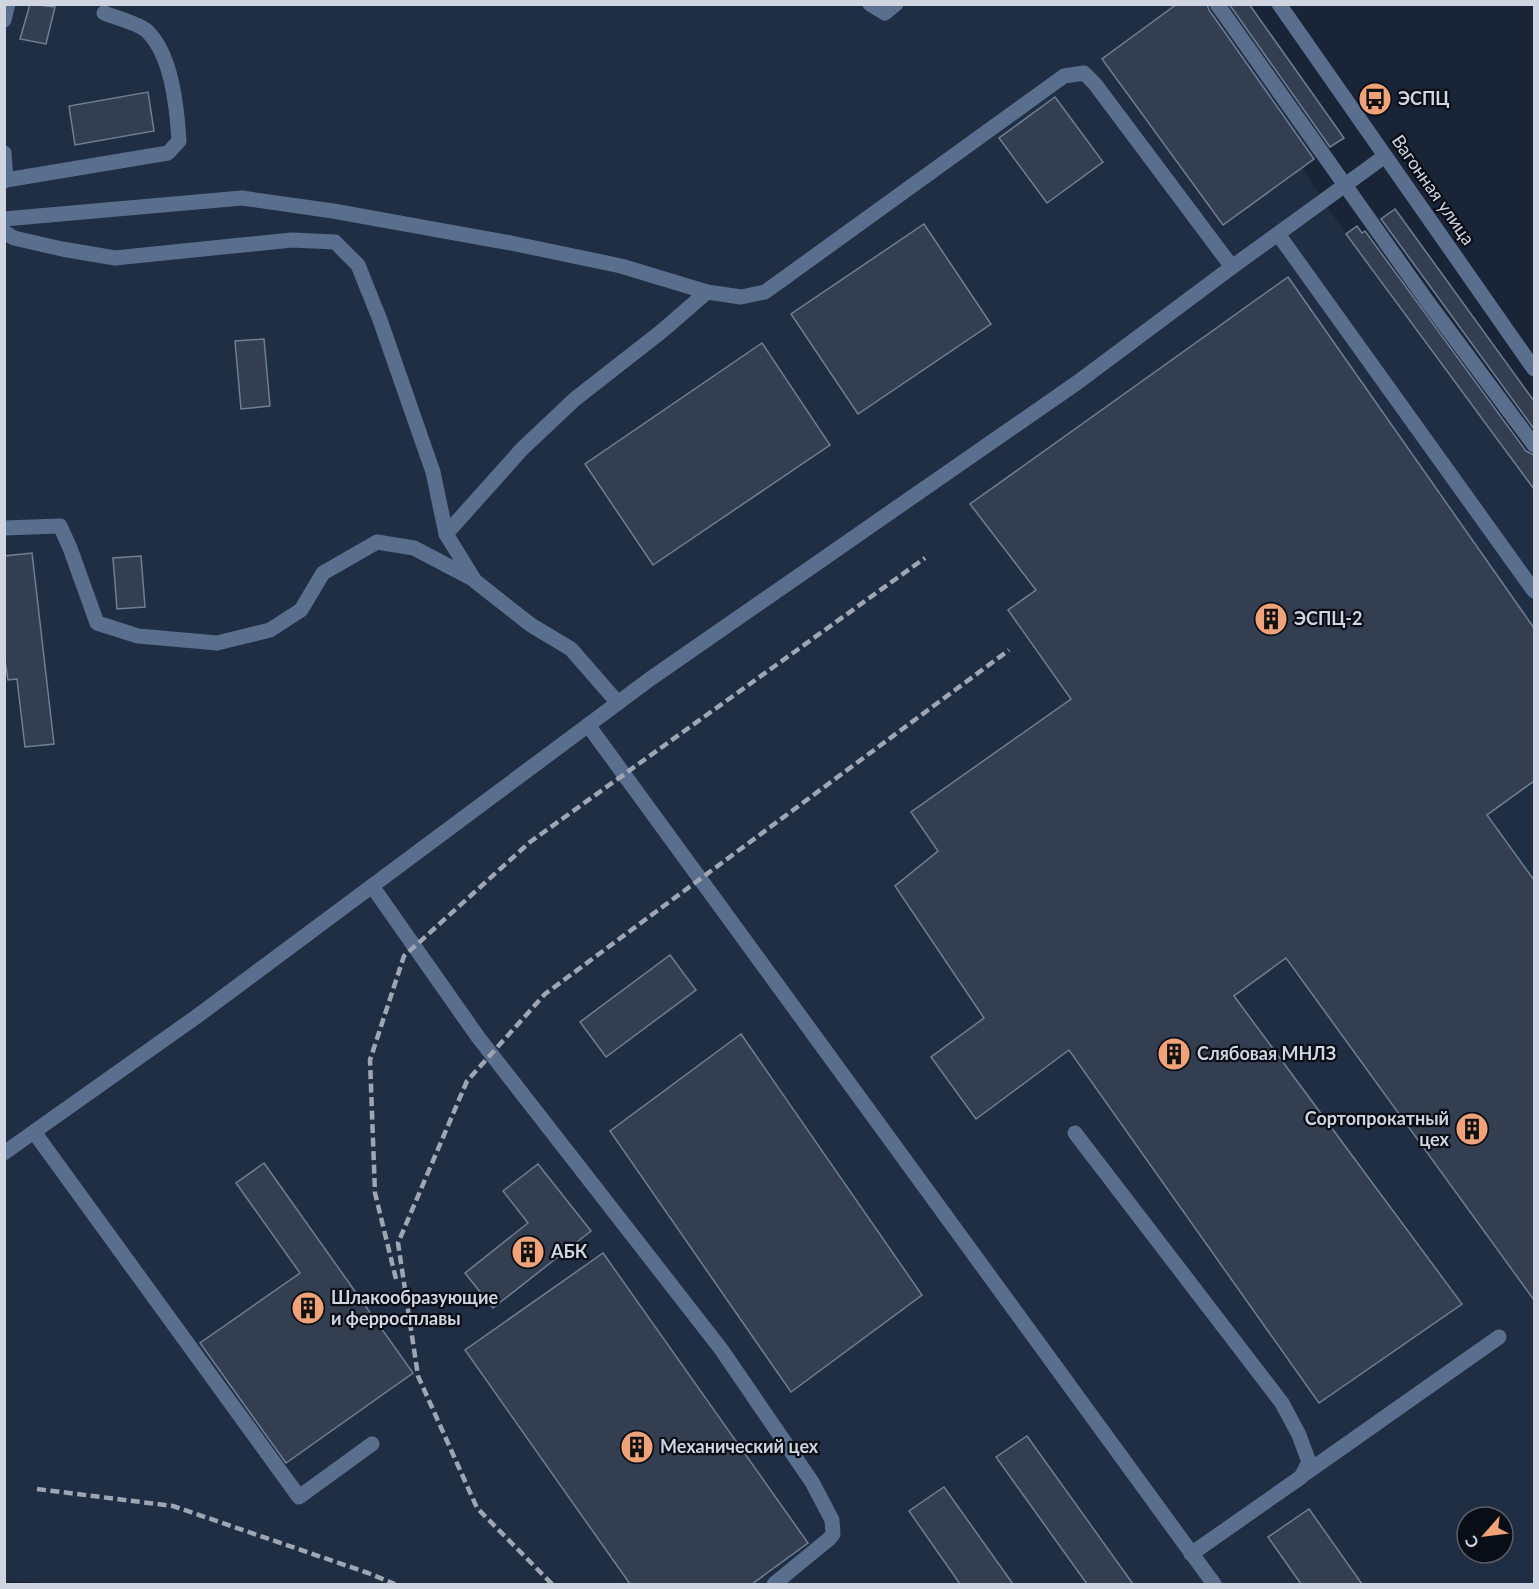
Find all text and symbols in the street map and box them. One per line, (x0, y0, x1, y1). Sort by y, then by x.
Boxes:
bus stop icon: ЭСПЦ (1357, 81, 1393, 117)
place label: ЭСПЦ (1398, 87, 1450, 109)
street label: Вагонная улица (1388, 130, 1480, 249)
building icon: ЭСПЦ-2 (1253, 601, 1289, 637)
place label: ЭСПЦ-2 (1294, 607, 1362, 629)
building icon: Слябовая МНЛЗ (1156, 1036, 1192, 1072)
place label: Слябовая МНЛЗ (1197, 1042, 1336, 1064)
place label: Сортопрокатный цех (1305, 1107, 1450, 1150)
building icon: Сортопрокатный цех (1454, 1111, 1490, 1147)
building icon: АБК (510, 1234, 546, 1270)
place label: АБК (550, 1240, 588, 1262)
place label: Шлакообразующие и ферросплавы (331, 1286, 498, 1329)
building icon: Шлакообразующие и ферросплавы (290, 1290, 326, 1326)
building icon: Механический цех (619, 1429, 655, 1465)
place label: Механический цех (660, 1435, 819, 1457)
north arrow (1455, 1505, 1515, 1565)
text: С (1460, 1533, 1482, 1551)

